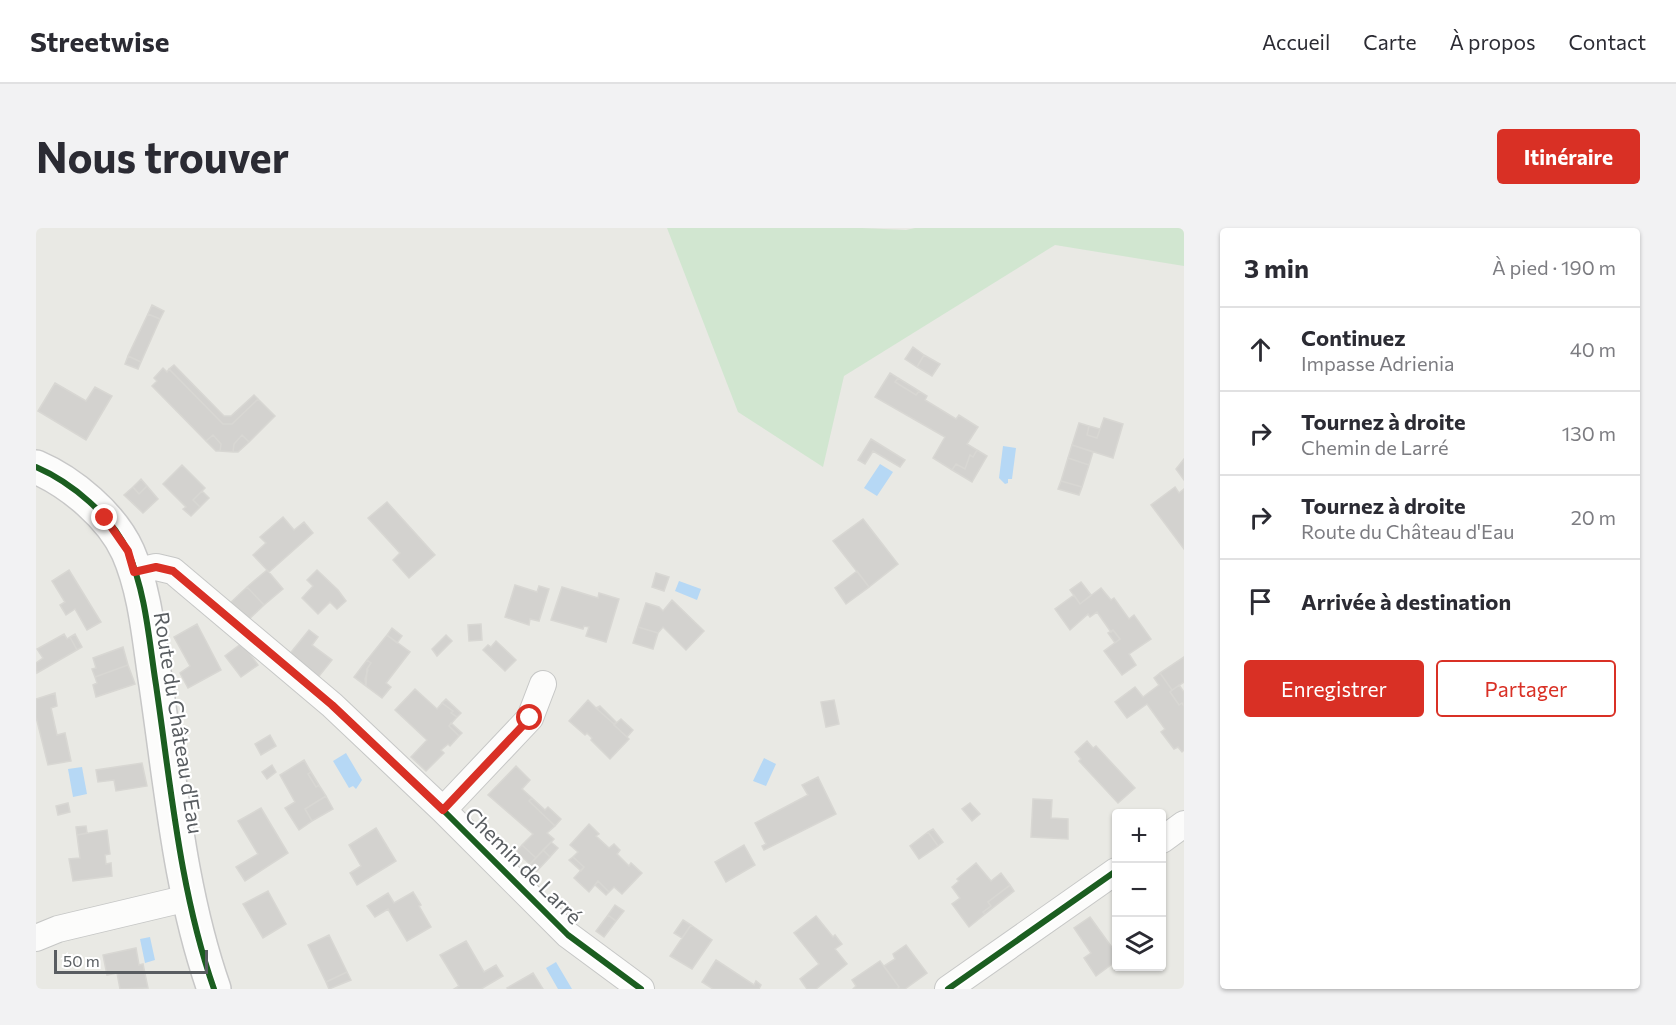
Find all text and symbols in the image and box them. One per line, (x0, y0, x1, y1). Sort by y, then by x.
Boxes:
text: Streetwise (30, 24, 170, 58)
text: Accueil (1262, 29, 1330, 54)
text: Carte (1363, 29, 1417, 54)
text: À propos (1450, 29, 1535, 54)
text: Contact (1568, 29, 1646, 54)
button: Itinéraire (1497, 129, 1640, 184)
text: Nous trouver (36, 130, 289, 182)
text: 3 min (1244, 252, 1309, 283)
text: À pied · 190 m (1492, 255, 1616, 279)
text: Continuez (1301, 324, 1406, 351)
icon: ahead (1244, 333, 1277, 366)
text: 40 m (1570, 337, 1616, 361)
text: Impasse Adrienia (1301, 351, 1455, 375)
text: Tournez à droite (1301, 408, 1466, 435)
icon: right (1244, 417, 1277, 450)
text: 130 m (1562, 421, 1616, 445)
text: Chemin de Larré (1301, 435, 1449, 459)
text: Tournez à droite (1301, 492, 1466, 519)
icon: right (1244, 501, 1277, 534)
route end (91, 504, 117, 530)
text: 20 m (1571, 505, 1616, 529)
text: Route du Château d'Eau (1301, 519, 1515, 543)
icon: arrive (1244, 585, 1277, 618)
text: Arrivée à destination (1301, 588, 1511, 615)
street label: Route du Château d'Eau (150, 610, 209, 835)
button: Enregistrer (1244, 660, 1424, 717)
button: Partager (1436, 660, 1616, 717)
route start (516, 704, 542, 730)
street label: Chemin de Larré (460, 801, 588, 929)
map controls (1112, 809, 1166, 971)
button: + (1112, 809, 1166, 863)
button: − (1112, 863, 1166, 917)
button: layers (1112, 917, 1166, 971)
scale bar (54, 947, 208, 974)
text: 50 m (63, 951, 100, 970)

